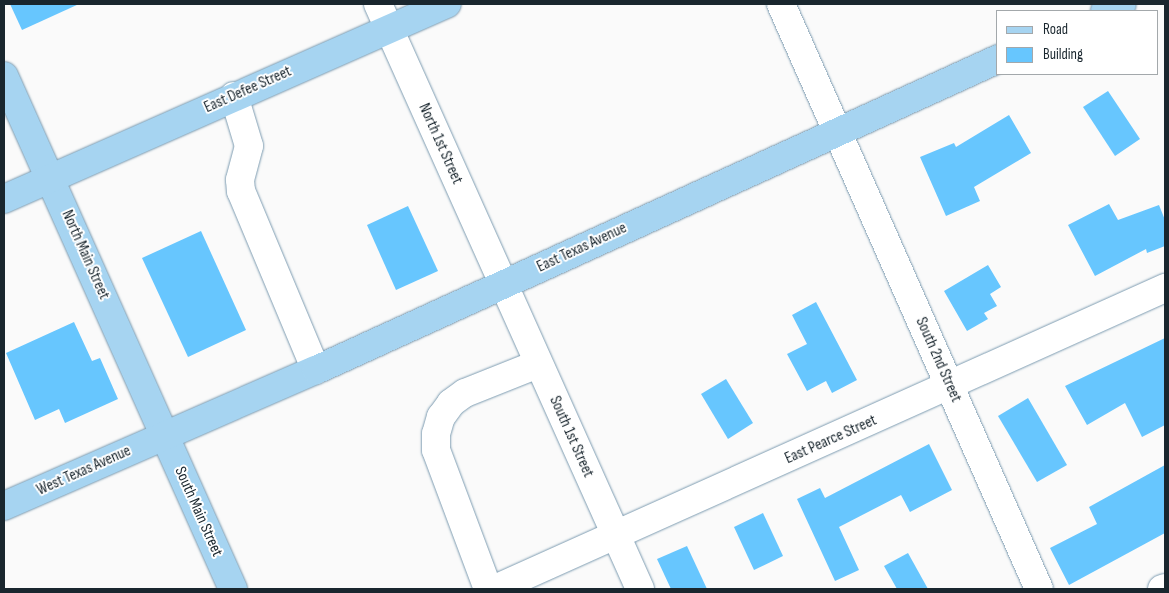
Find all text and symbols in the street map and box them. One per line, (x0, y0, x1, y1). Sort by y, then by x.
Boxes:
legend (996, 10, 1159, 75)
text: Road (1043, 20, 1068, 39)
text: Building (1043, 45, 1083, 64)
street label: East Defee Street (201, 62, 295, 118)
street label: North 1st Street (414, 101, 466, 187)
street label: North Main Street (57, 207, 113, 303)
street label: East Texas Avenue (534, 219, 630, 277)
street label: South 2nd Street (911, 315, 965, 405)
street label: South 1st Street (545, 393, 597, 481)
street label: East Pearce Street (782, 411, 880, 469)
street label: West Texas Avenue (34, 442, 134, 500)
street label: South Main Street (170, 464, 226, 560)

